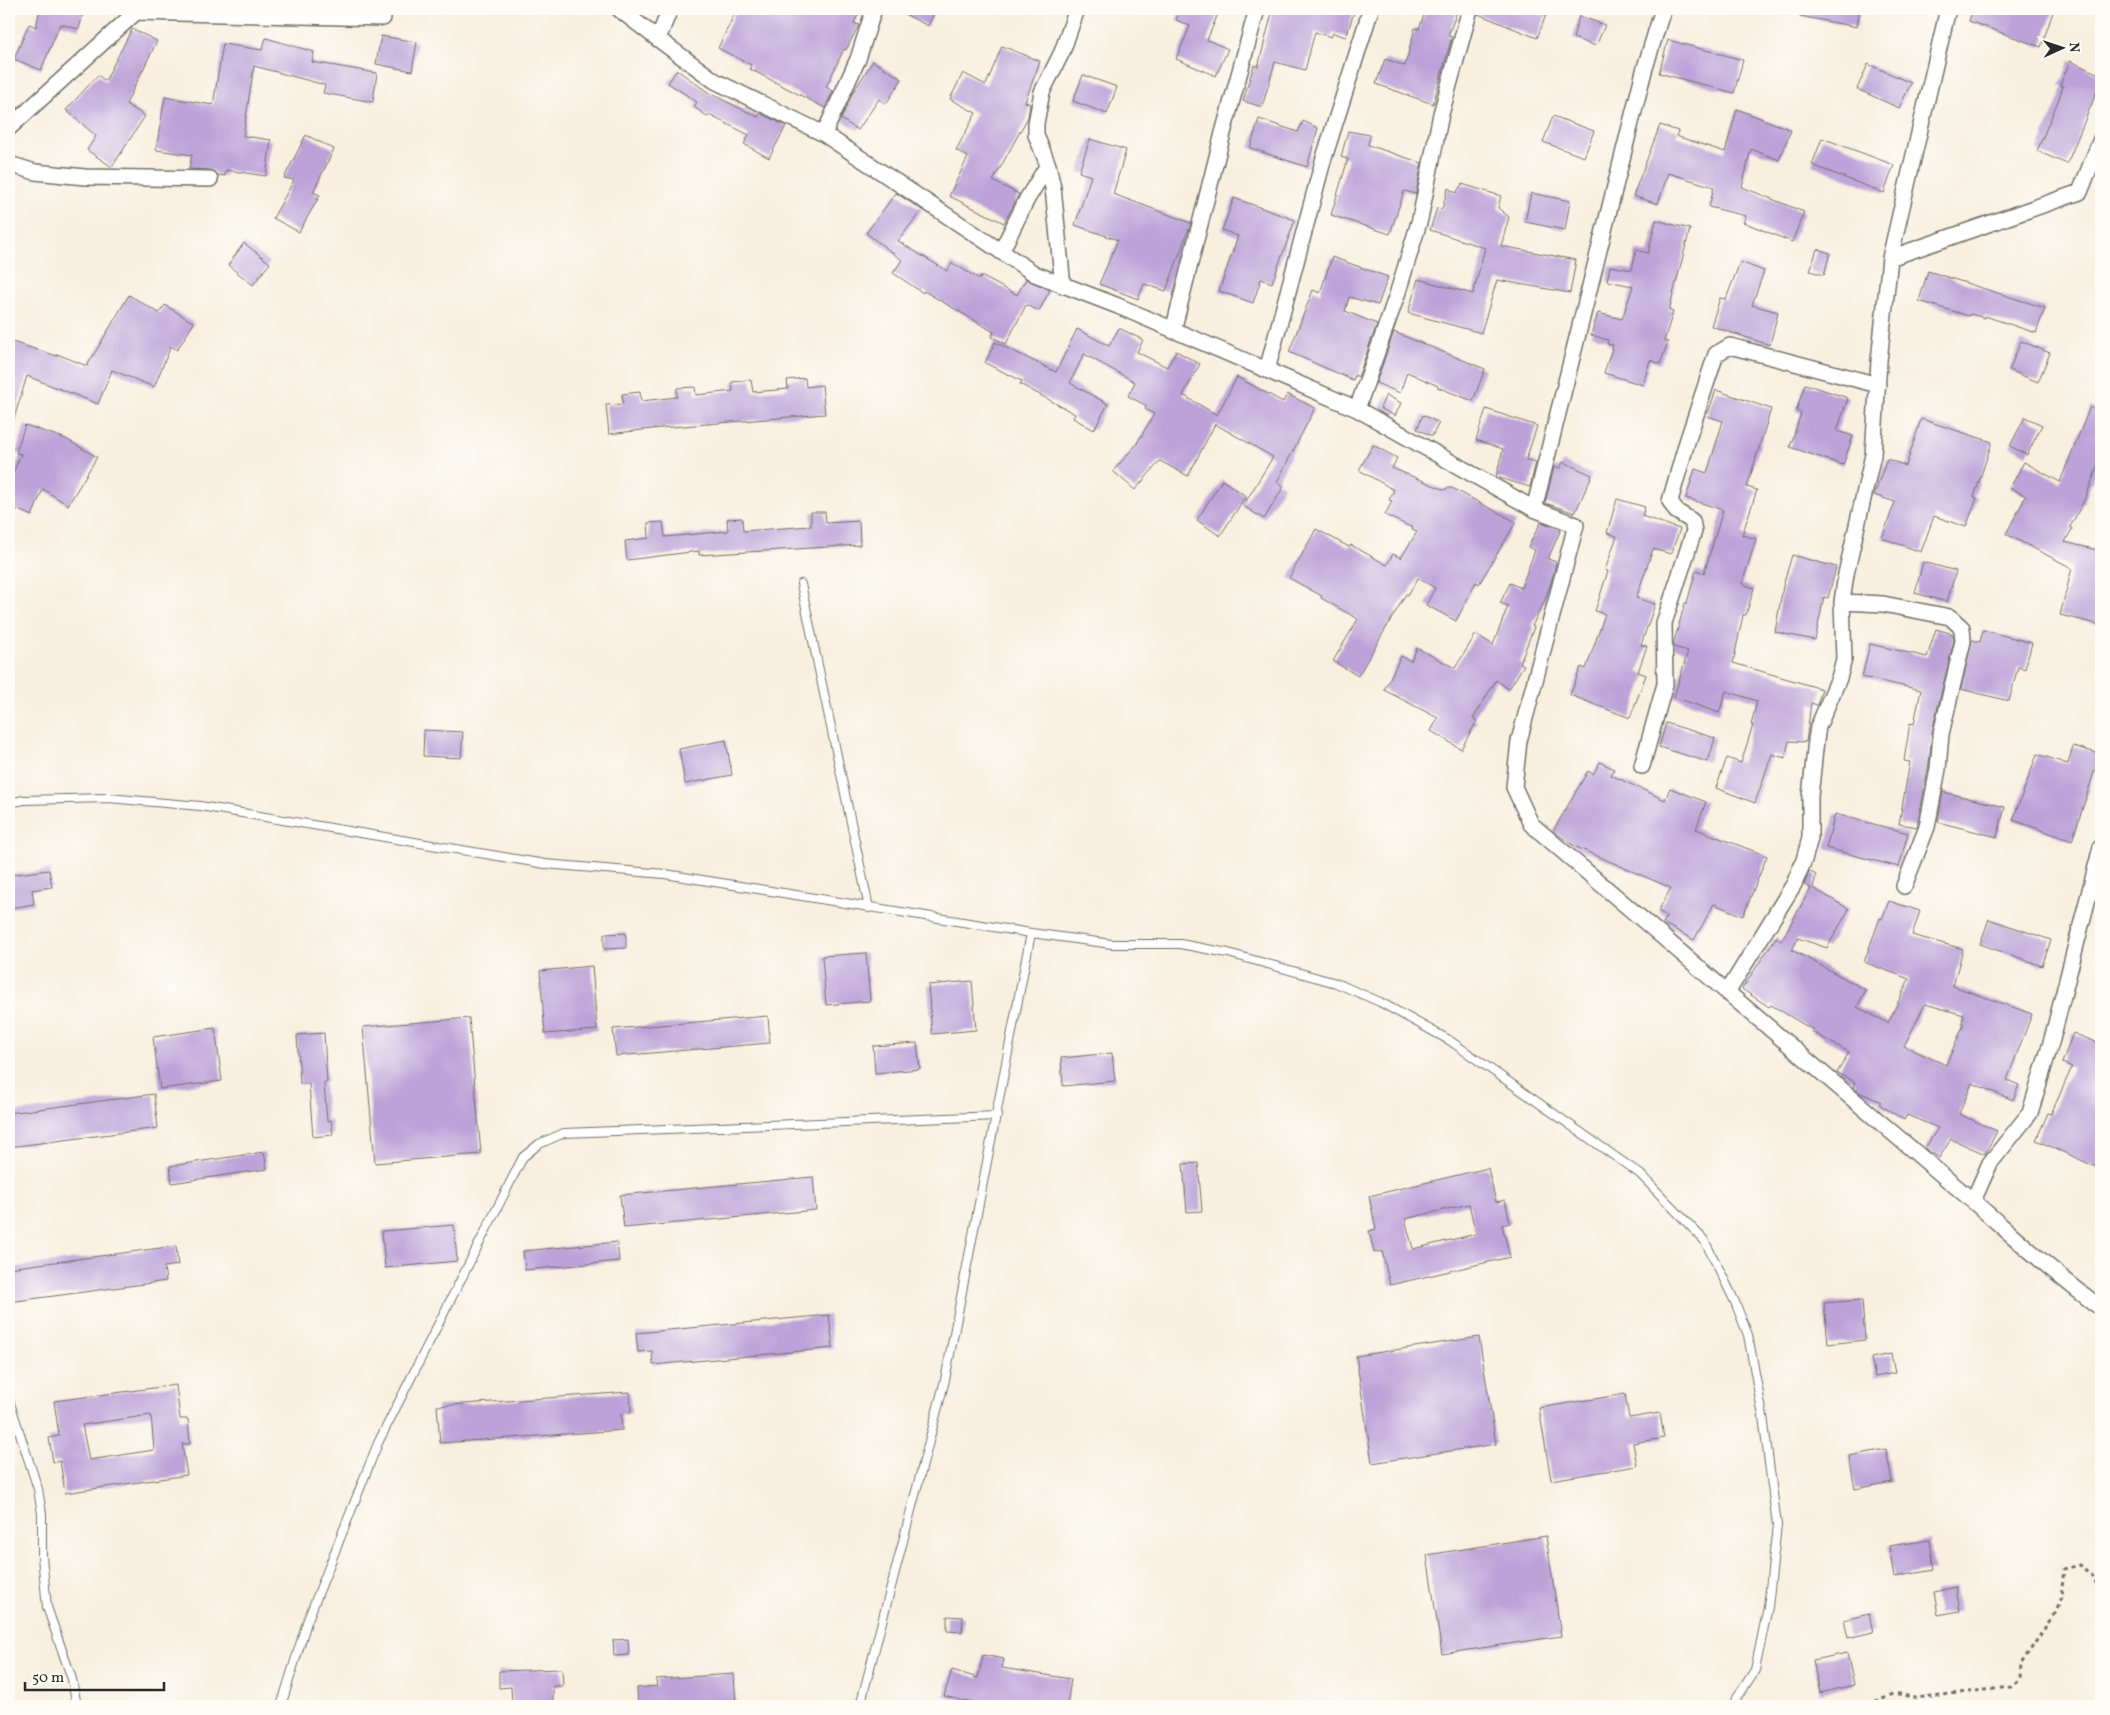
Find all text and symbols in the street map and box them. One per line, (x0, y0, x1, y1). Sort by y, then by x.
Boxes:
north arrow (2038, 22, 2088, 72)
text: N (2064, 42, 2083, 53)
scale bar (25, 1660, 164, 1692)
text: 50 m (32, 1668, 64, 1689)

